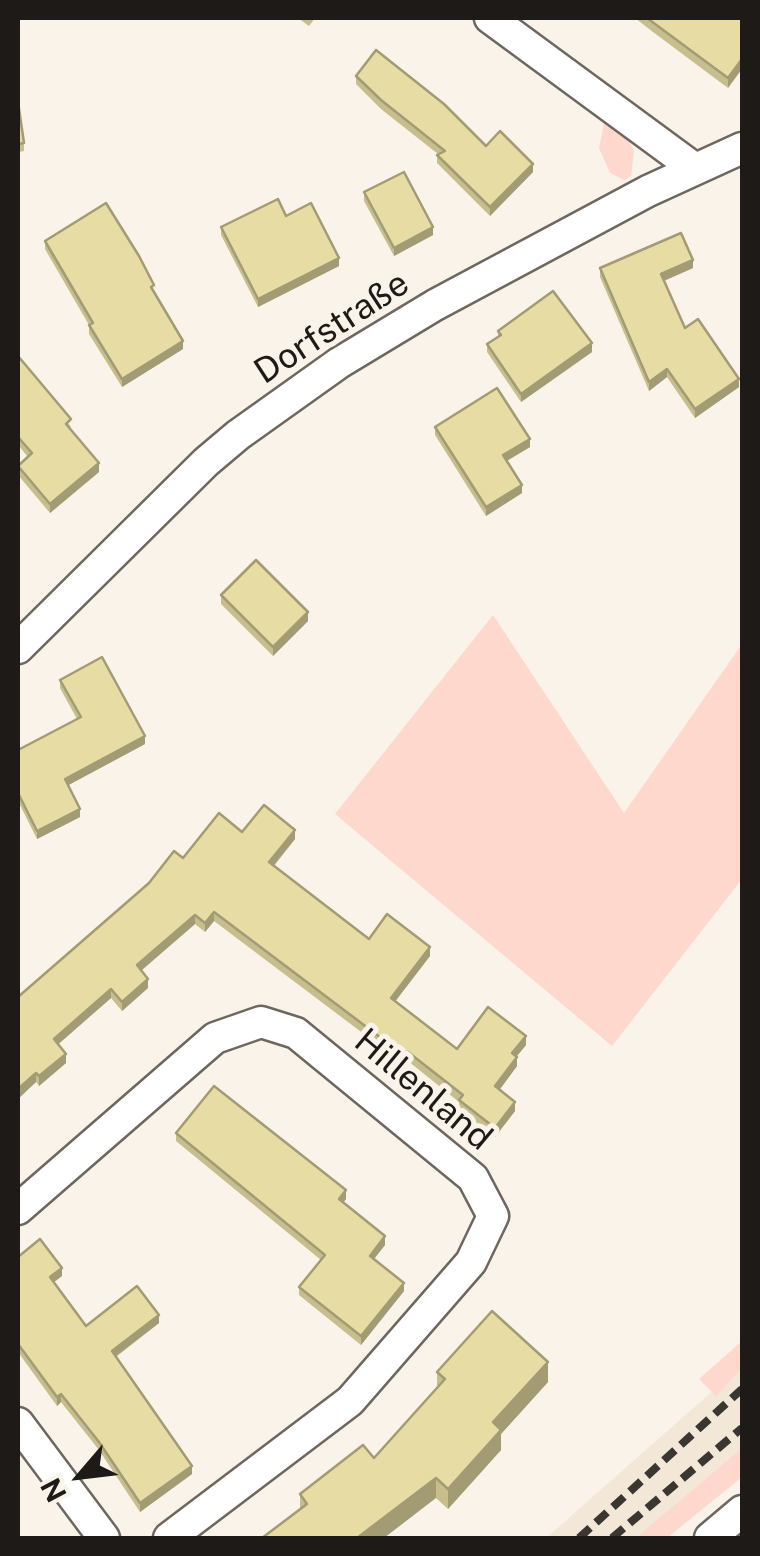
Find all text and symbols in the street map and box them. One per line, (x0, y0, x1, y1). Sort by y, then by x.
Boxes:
street label: Dorfstraße (247, 263, 417, 393)
street label: Hillenland (346, 1020, 500, 1160)
north arrow (30, 1426, 130, 1526)
text: N (33, 1473, 73, 1508)

